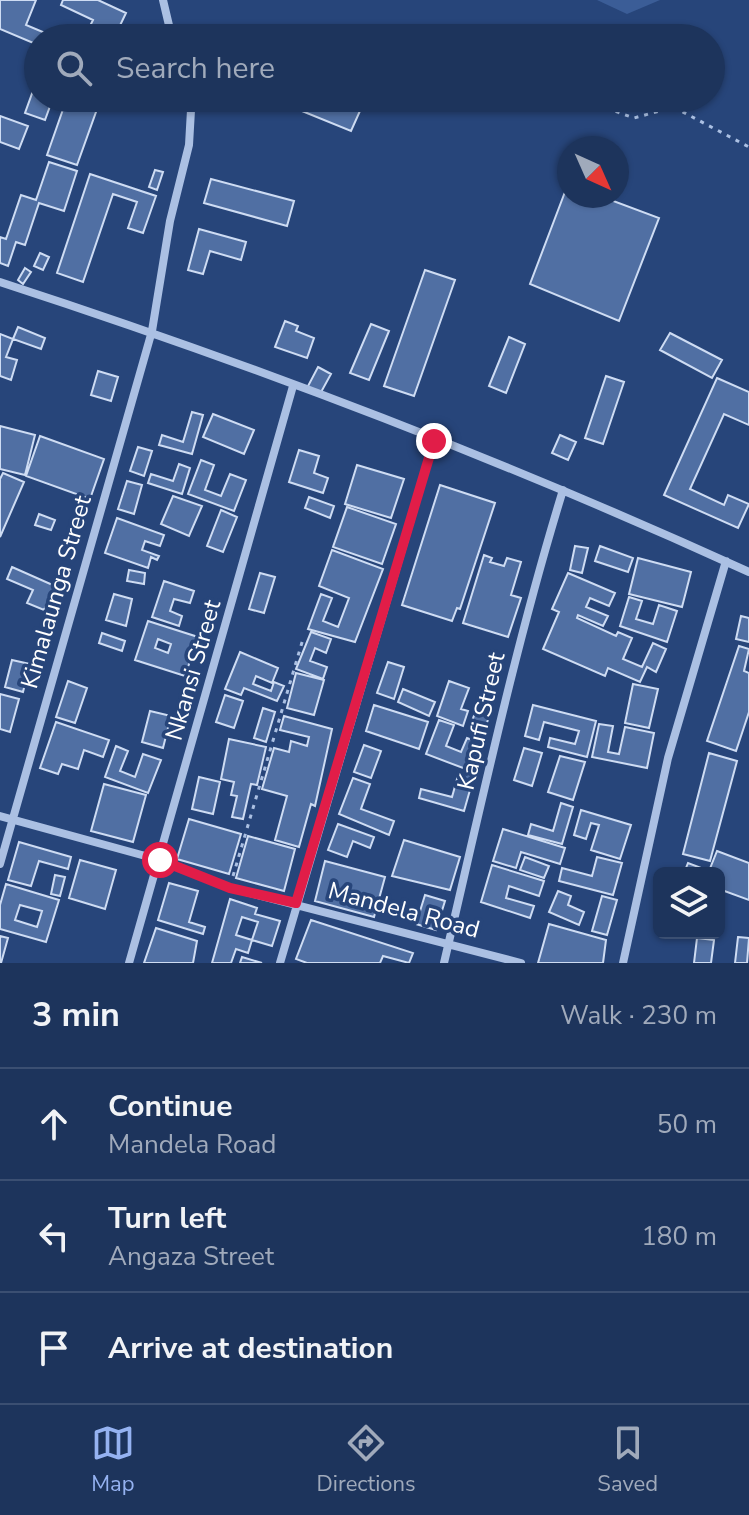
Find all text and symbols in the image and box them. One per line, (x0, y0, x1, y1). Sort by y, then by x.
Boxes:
search box (24, 24, 725, 112)
icon: search (52, 46, 96, 90)
text: Search here (116, 48, 275, 89)
north arrow (557, 136, 629, 208)
route end (416, 423, 452, 459)
street label: Kimalaunga Street (13, 491, 99, 692)
street label: Nkansi Street (158, 595, 228, 744)
street label: Kapufi Street (450, 648, 512, 793)
route start (142, 842, 178, 878)
map controls (653, 867, 725, 939)
button: layers (653, 867, 725, 939)
street label: Mandela Road (325, 874, 483, 946)
text: 3 min (32, 992, 120, 1038)
text: Walk · 230 m (560, 998, 717, 1033)
text: Continue (108, 1086, 233, 1127)
icon: ahead (32, 1102, 76, 1146)
text: 50 m (657, 1107, 717, 1142)
text: Mandela Road (108, 1127, 276, 1162)
text: Turn left (108, 1198, 226, 1239)
icon: left (32, 1214, 76, 1258)
text: 180 m (641, 1219, 717, 1254)
text: Angaza Street (108, 1239, 274, 1274)
icon: arrive (32, 1326, 76, 1370)
text: Arrive at destination (108, 1328, 393, 1369)
tab: Map (91, 1421, 135, 1499)
tab: Directions (317, 1421, 416, 1499)
tab: Saved (597, 1421, 658, 1499)

